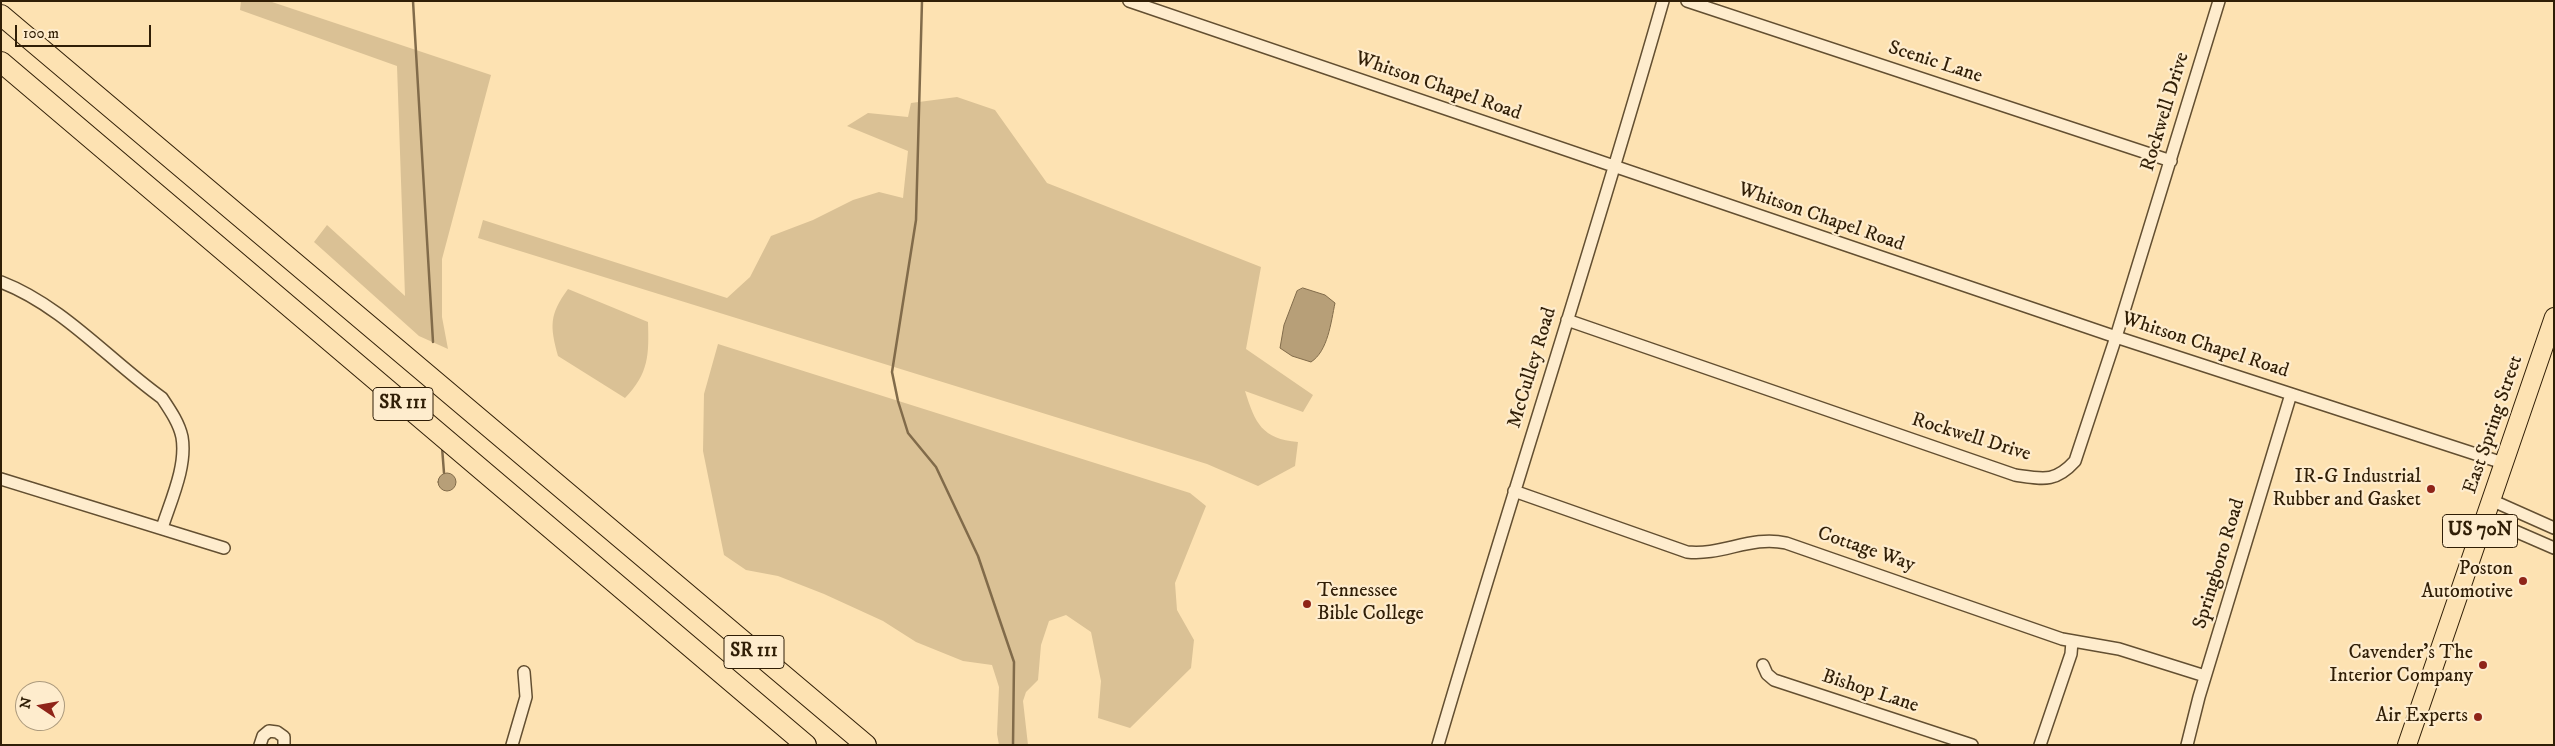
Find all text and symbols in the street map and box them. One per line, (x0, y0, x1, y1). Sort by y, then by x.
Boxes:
scale bar (18, 15, 154, 47)
text: 100 m (23, 24, 59, 43)
street label: Scenic Lane (1885, 37, 1985, 89)
street label: Whitson Chapel Road (1352, 47, 1524, 127)
street label: Rockwell Drive (2136, 50, 2196, 174)
street label: Whitson Chapel Road (1735, 178, 1907, 258)
street label: McCulley Road (1503, 305, 1563, 431)
street label: Whitson Chapel Road (2118, 308, 2292, 384)
street label: East Spring Street (2459, 353, 2529, 497)
road number: SR 111 (373, 388, 433, 420)
street label: Rockwell Drive (1909, 408, 2033, 468)
place label: IR-G Industrial Rubber and Gasket (2273, 466, 2421, 513)
marker: IR-G Industrial Rubber and Gasket (2425, 483, 2437, 495)
street label: Springboro Road (2189, 496, 2251, 632)
road number: US 70N (2442, 514, 2518, 548)
street label: Cottage Way (1814, 522, 1918, 578)
place label: Poston Automotive (2421, 558, 2513, 605)
marker: Poston Automotive (2517, 575, 2529, 587)
place label: Tennessee Bible College (1317, 580, 1424, 627)
marker: Tennessee Bible College (1301, 598, 1313, 610)
road number: SR 111 (724, 636, 784, 669)
place label: Cavender's The Interior Company (2329, 642, 2473, 689)
marker: Cavender's The Interior Company (2477, 659, 2489, 671)
street label: Bishop Lane (1819, 665, 1921, 719)
north arrow (15, 681, 65, 731)
text: N (16, 696, 36, 711)
place label: Air Experts (2376, 705, 2468, 729)
marker: Air Experts (2472, 711, 2484, 723)

